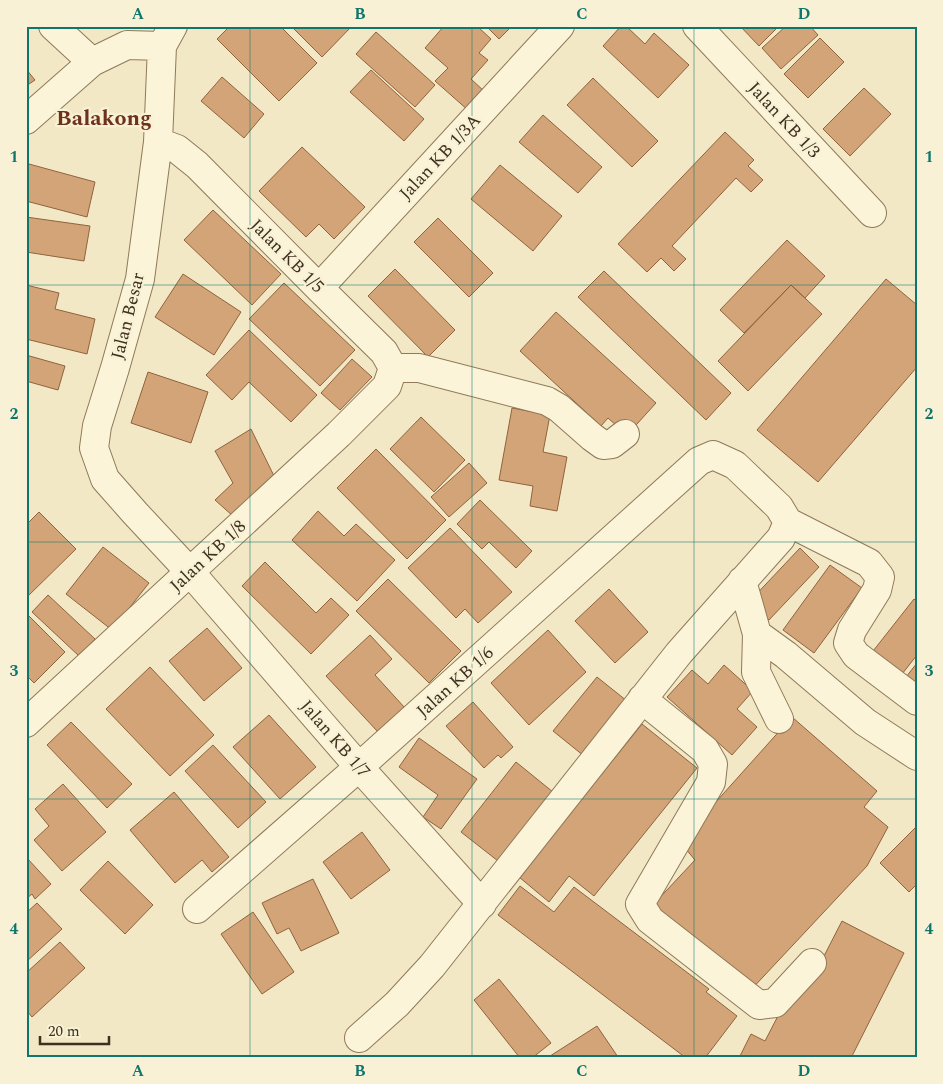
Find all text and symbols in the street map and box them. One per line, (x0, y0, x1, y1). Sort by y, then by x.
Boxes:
text: A (132, 2, 145, 26)
text: B (354, 2, 366, 26)
text: C (576, 2, 588, 26)
text: D (798, 2, 811, 26)
street label: Jalan KB 1/3 (741, 76, 827, 164)
district label: Balakong (56, 102, 152, 135)
street label: Jalan KB 1/3A (393, 108, 487, 206)
text: 1 (10, 145, 18, 169)
text: 1 (925, 145, 933, 169)
street label: Jalan KB 1/5 (243, 212, 331, 300)
street label: Jalan Besar (104, 270, 152, 362)
text: 2 (10, 402, 19, 426)
text: 2 (925, 402, 934, 426)
street label: Jalan KB 1/8 (164, 513, 252, 599)
street label: Jalan KB 1/6 (410, 640, 500, 724)
text: 3 (10, 659, 19, 683)
text: 3 (925, 659, 934, 683)
street label: Jalan KB 1/7 (293, 694, 377, 784)
text: 4 (10, 917, 19, 941)
text: 4 (925, 917, 934, 941)
scale bar (40, 1014, 109, 1046)
text: 20 m (48, 1020, 80, 1043)
text: A (132, 1059, 145, 1083)
text: B (354, 1059, 366, 1083)
text: C (576, 1059, 588, 1083)
text: D (798, 1059, 811, 1083)

